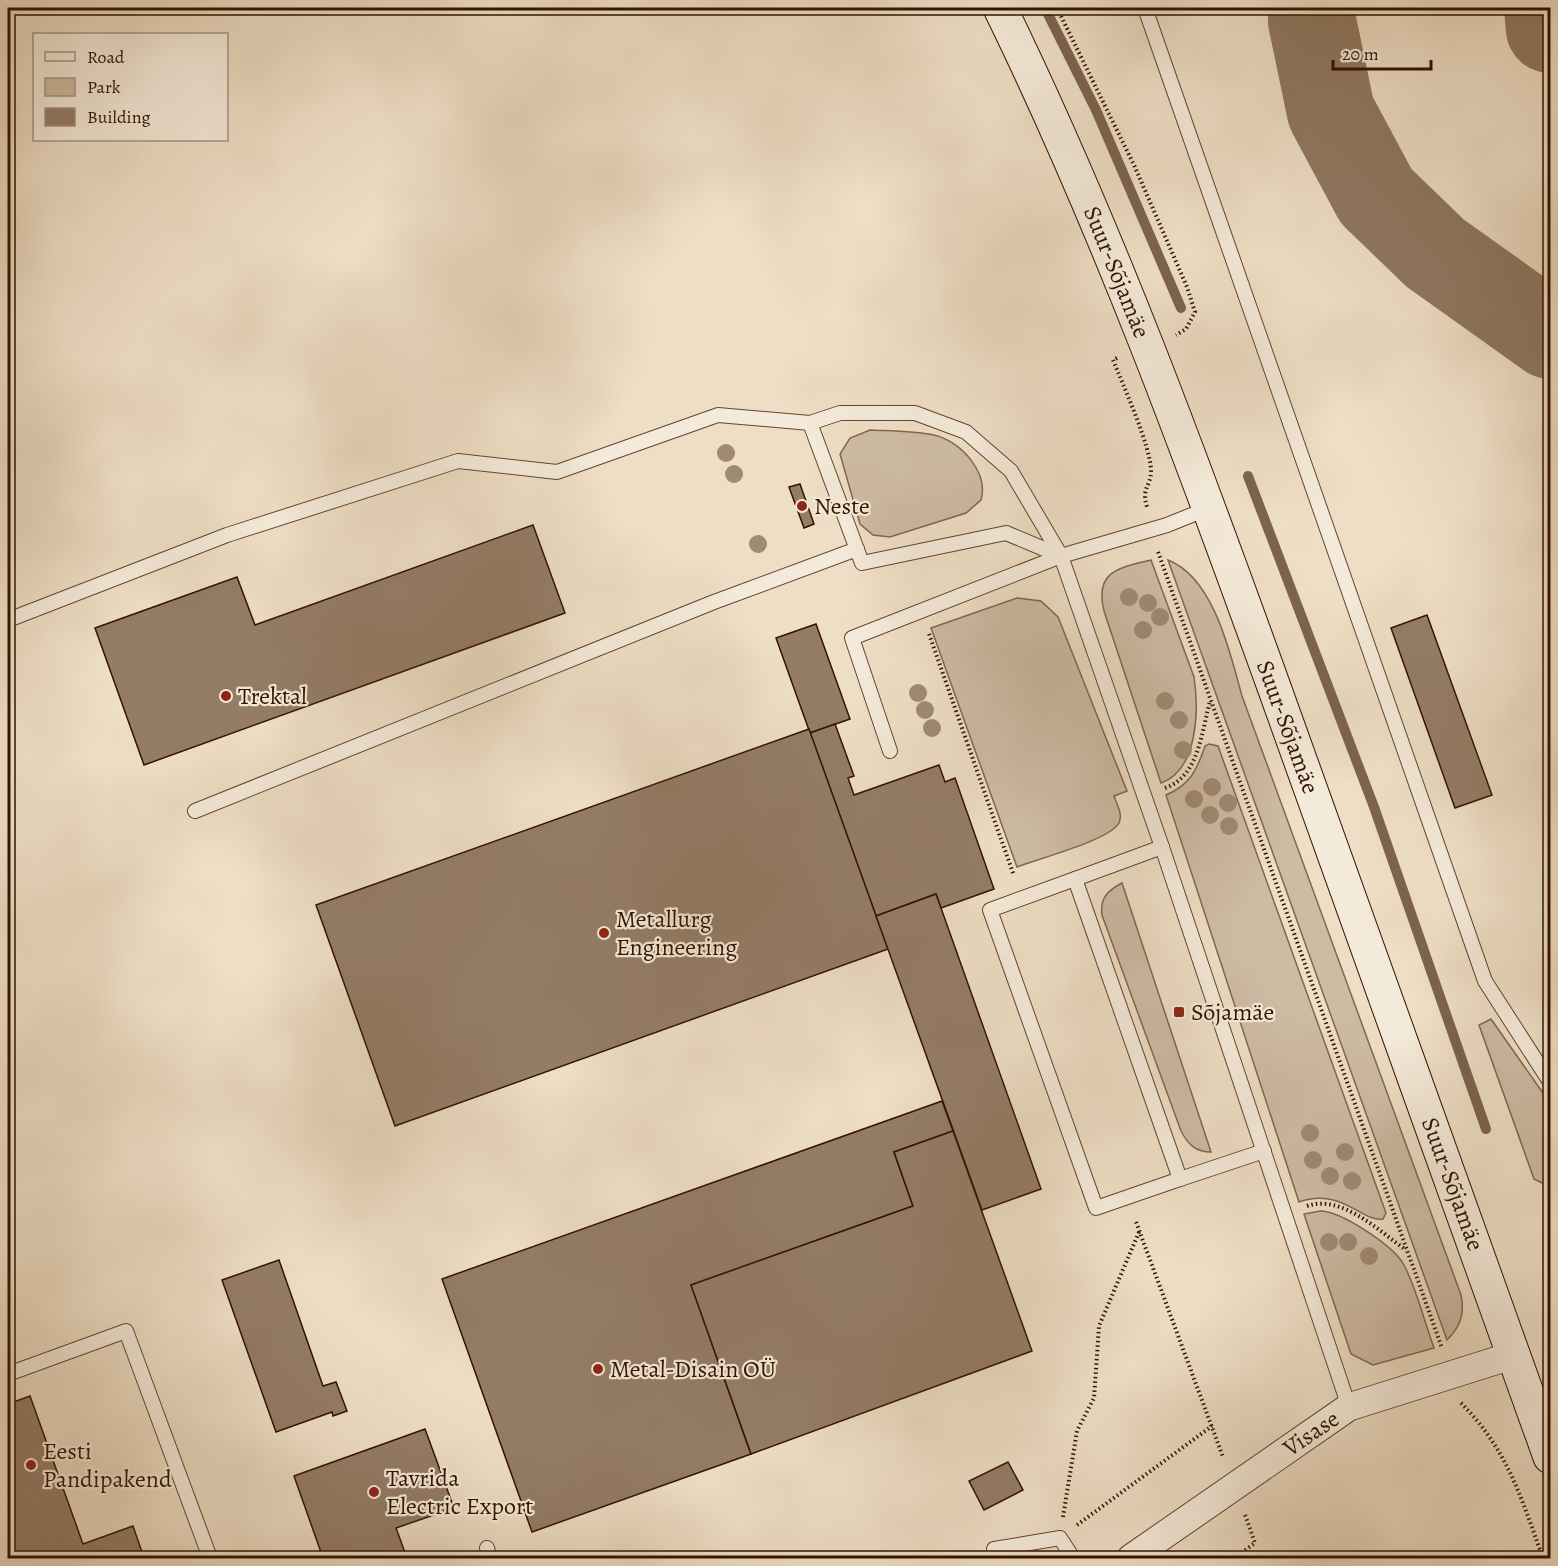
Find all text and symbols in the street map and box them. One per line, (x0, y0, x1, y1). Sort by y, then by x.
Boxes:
legend (33, 33, 228, 141)
scale bar (1333, 33, 1430, 71)
text: 20 m (1342, 42, 1379, 66)
text: Road (87, 45, 125, 69)
text: Park (87, 75, 121, 99)
text: Building (87, 105, 151, 129)
street label: Suur-Sõjamäe (1076, 201, 1158, 343)
place label: Neste (814, 490, 870, 522)
marker: Neste (795, 499, 809, 513)
street label: Suur-Sõjamäe (1249, 656, 1327, 798)
place label: Trektal (238, 680, 307, 712)
marker: Trektal (219, 689, 233, 703)
place label: Metallurg Engineering (616, 903, 737, 963)
marker: Metallurg Engineering (597, 926, 611, 940)
place label: Sõjamäe (1191, 996, 1274, 1028)
marker: Sõjamäe (1172, 1005, 1186, 1019)
street label: Suur-Sõjamäe (1414, 1113, 1492, 1255)
place label: Metal-Disain OÜ (610, 1353, 776, 1385)
marker: Metal-Disain OÜ (591, 1362, 605, 1376)
street label: Visase (1276, 1402, 1346, 1464)
place label: Eesti Pandipakend (43, 1435, 172, 1495)
marker: Eesti Pandipakend (24, 1458, 38, 1472)
place label: Tavrida Electric Export (386, 1462, 533, 1522)
marker: Tavrida Electric Export (367, 1485, 381, 1499)

